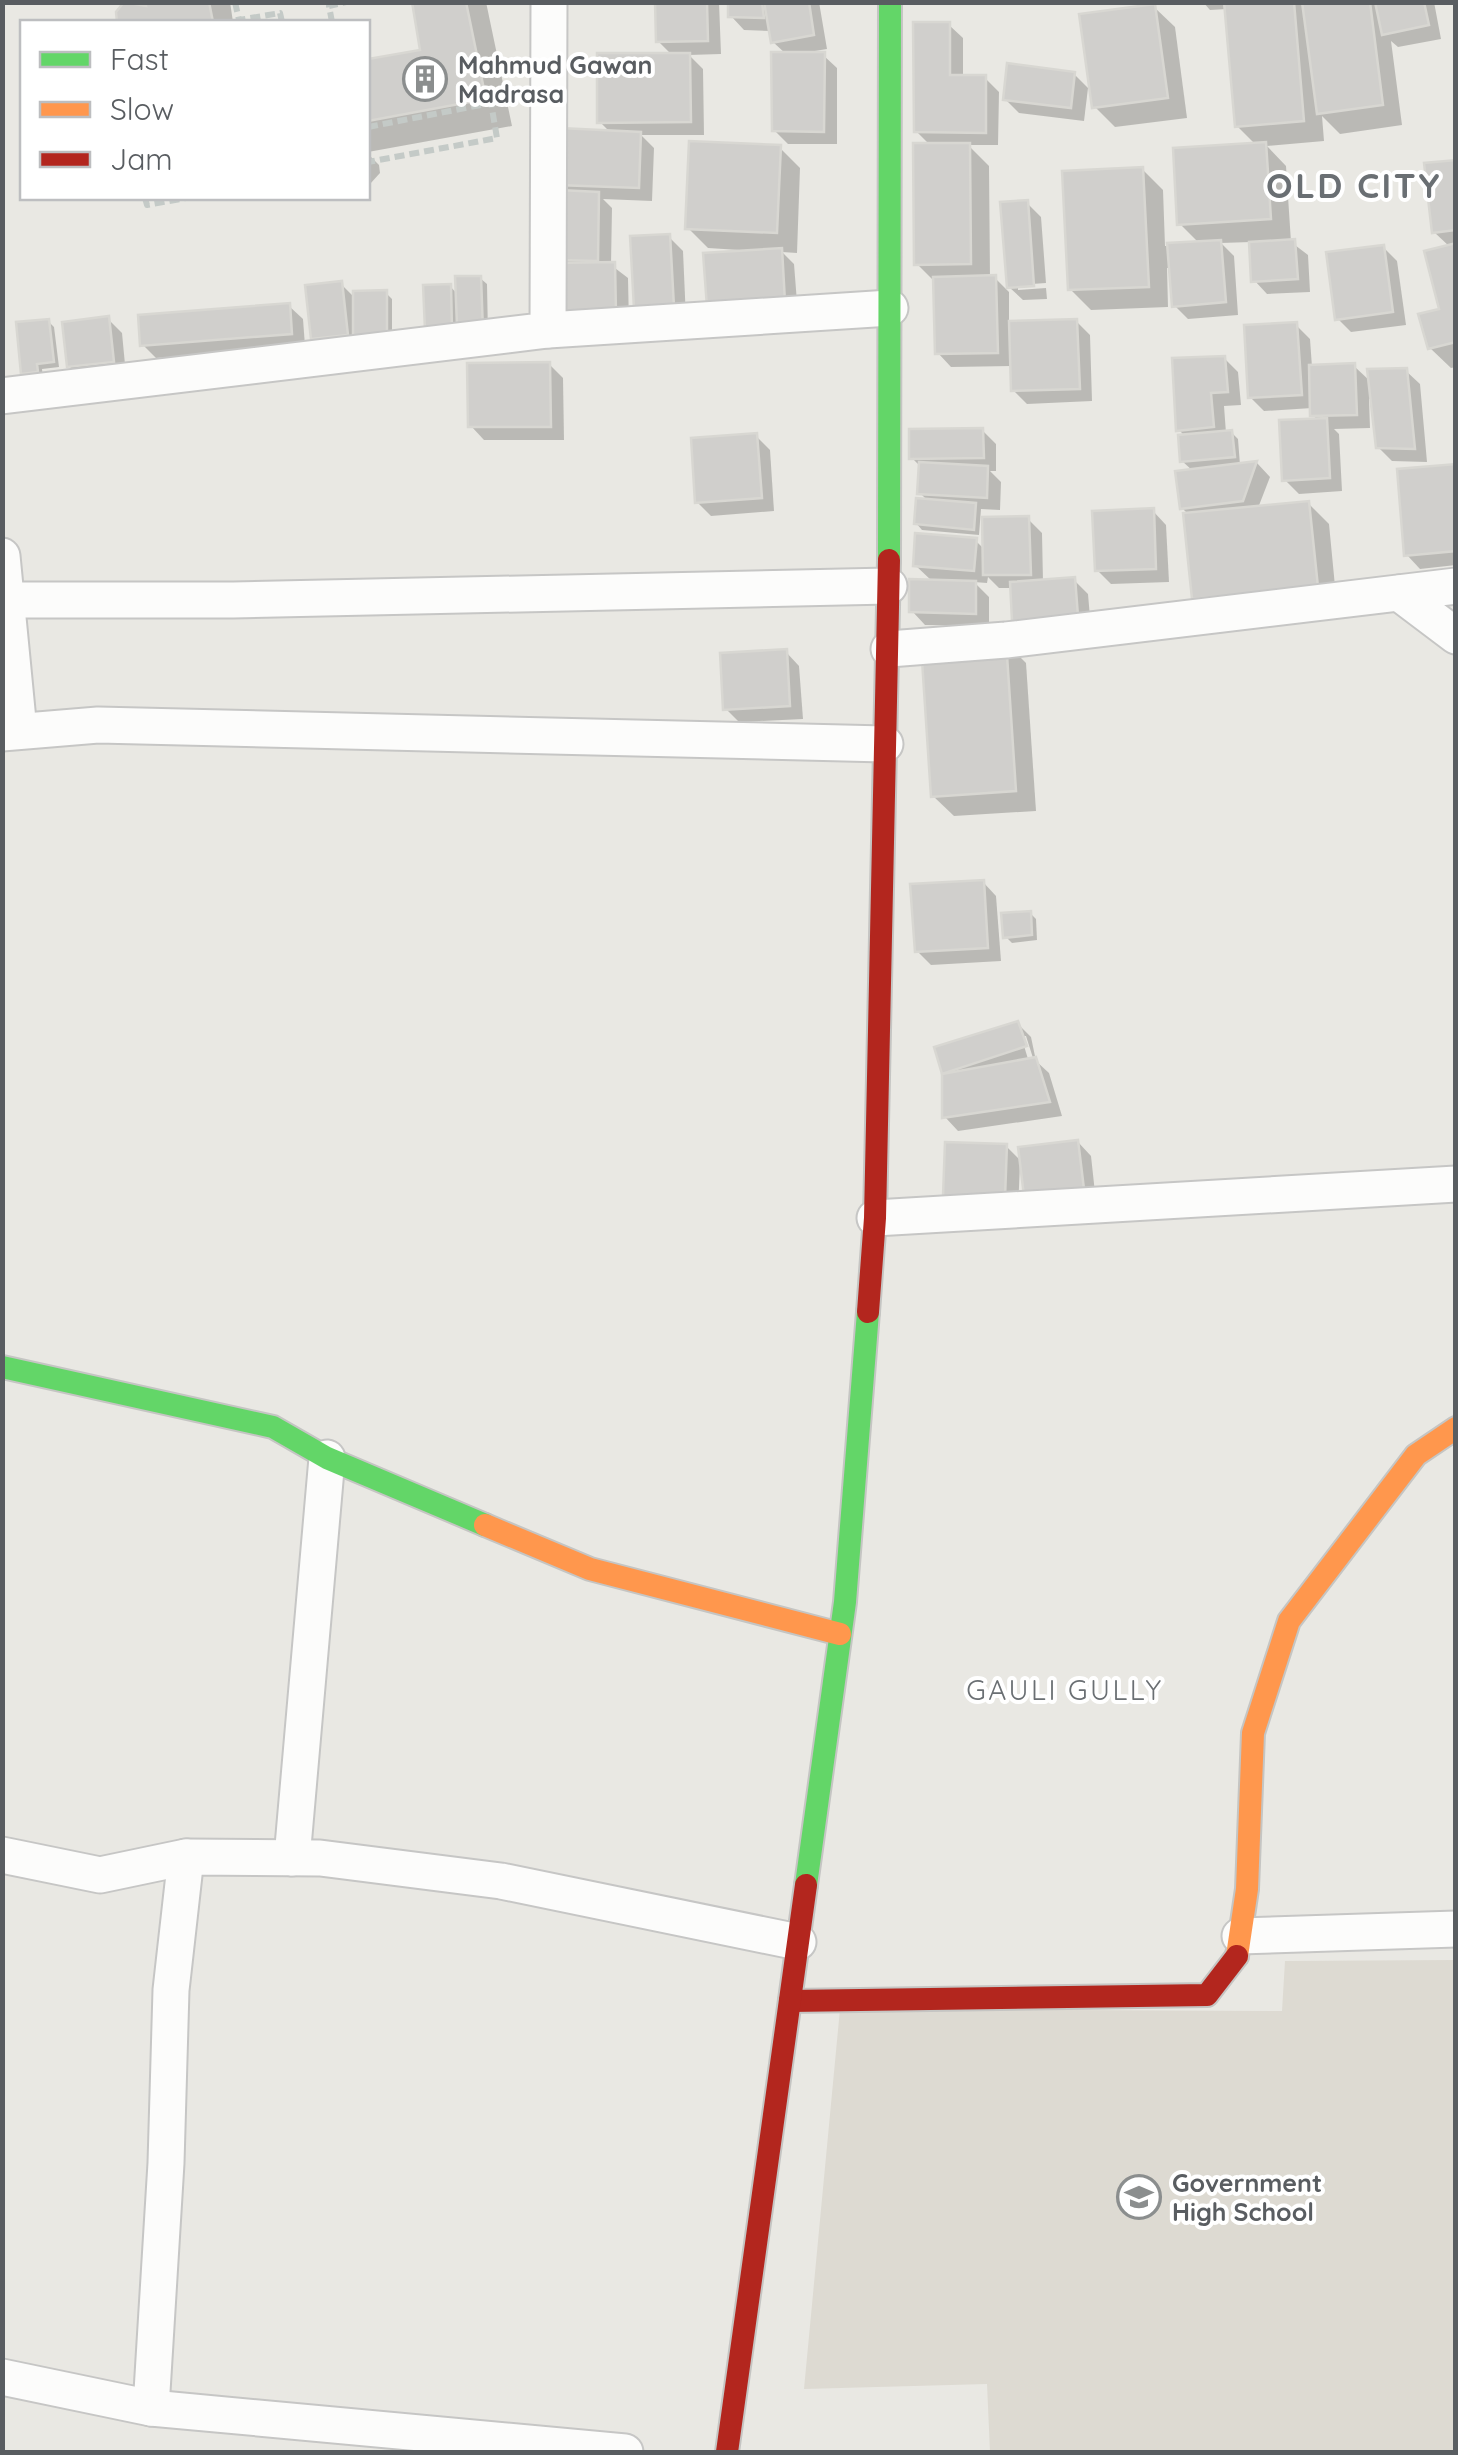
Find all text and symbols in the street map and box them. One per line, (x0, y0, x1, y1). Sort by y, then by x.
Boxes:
legend (20, 20, 370, 200)
text: Fast (110, 40, 169, 78)
place label: Mahmud Gawan Madrasa (458, 49, 652, 109)
building icon: Mahmud Gawan Madrasa (402, 56, 448, 102)
text: Slow (110, 90, 174, 128)
text: Jam (110, 140, 173, 178)
district label: OLD CITY (1266, 163, 1442, 207)
district label: GAULI GULLY (966, 1672, 1164, 1707)
place label: Government High School (1172, 2167, 1322, 2227)
school or university icon: Government High School (1116, 2174, 1162, 2220)

